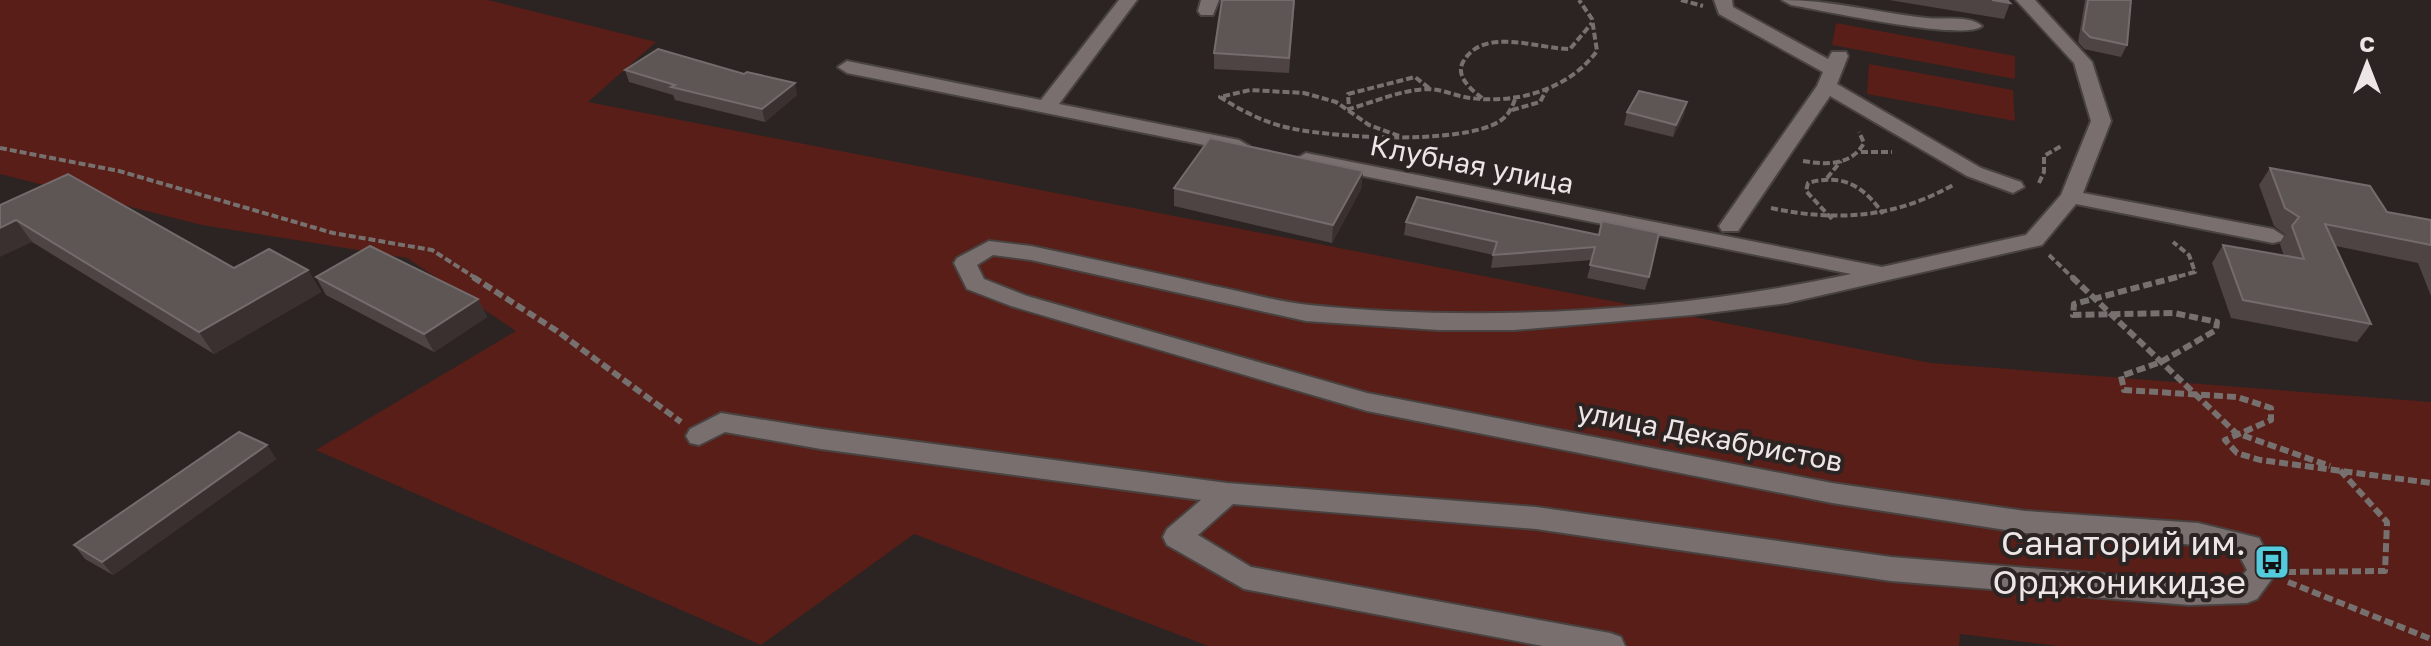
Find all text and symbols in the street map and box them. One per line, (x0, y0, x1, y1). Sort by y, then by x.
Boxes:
north arrow (2327, 24, 2407, 104)
text: С (2359, 30, 2375, 57)
street label: Клубная улица (1367, 128, 1577, 200)
street label: улица Декабристов (1575, 394, 1845, 478)
place label: Санаторий им. Орджоникидзе (1993, 522, 2246, 601)
bus stop icon: Санаторий им. Орджоникидзе (2253, 543, 2291, 581)

